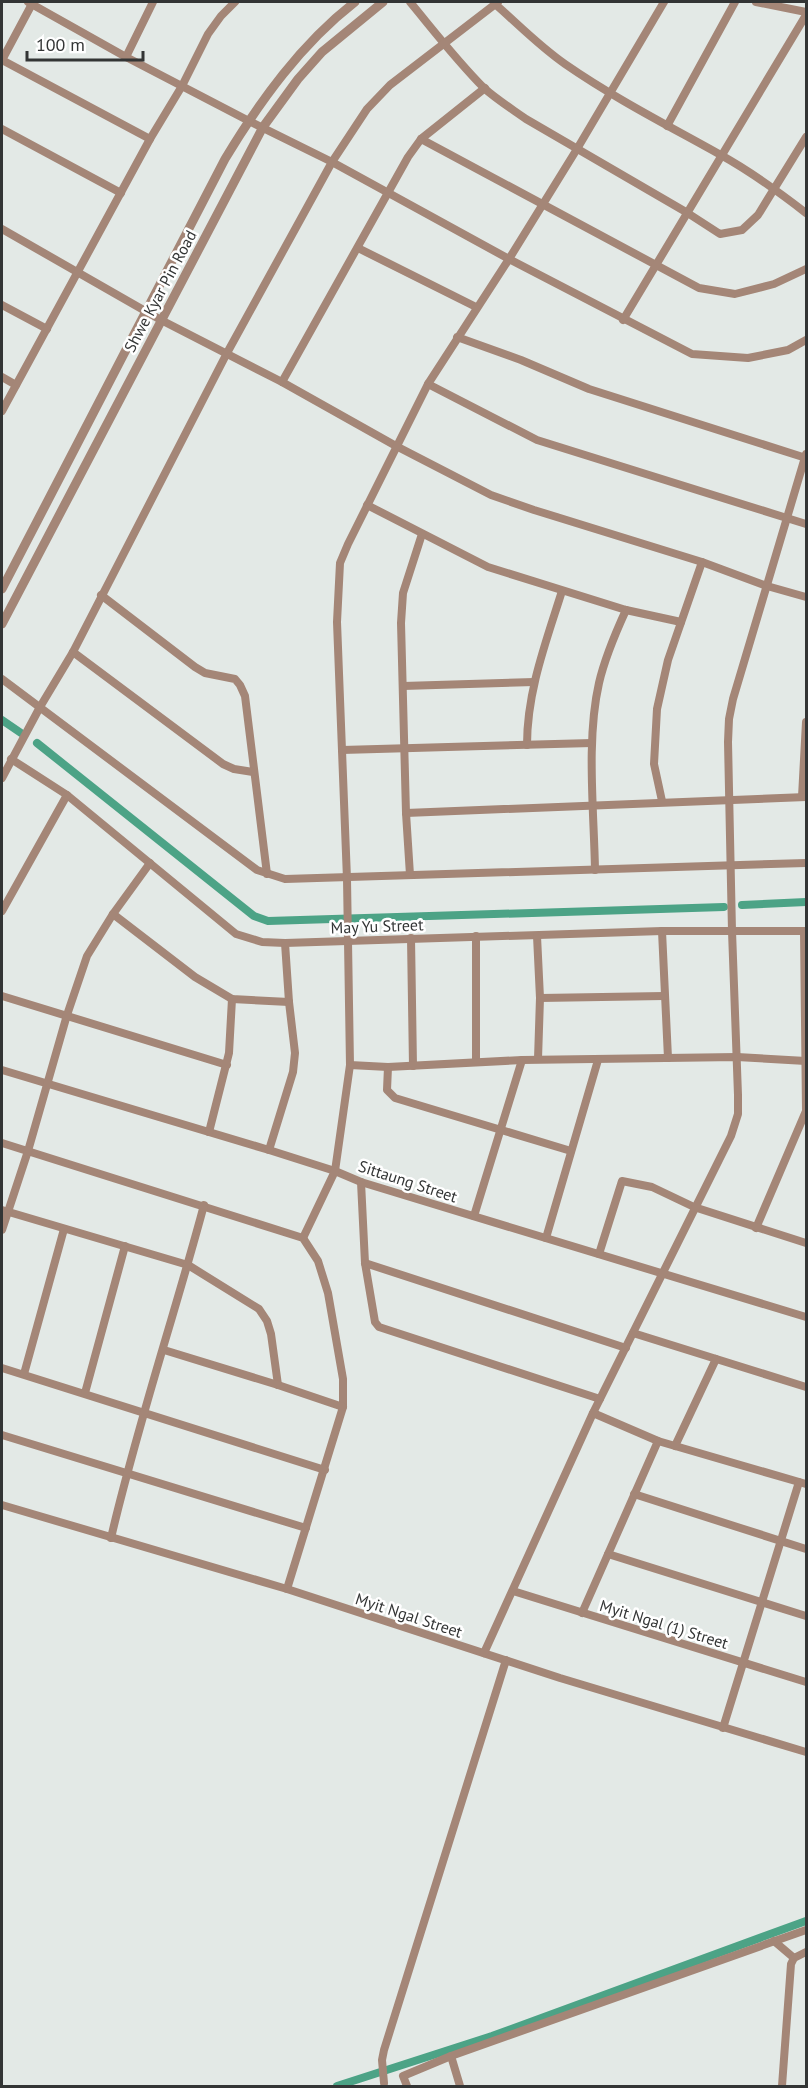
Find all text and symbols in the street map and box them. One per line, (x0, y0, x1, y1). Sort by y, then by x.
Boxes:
scale bar (27, 24, 142, 62)
text: 100 m (36, 33, 85, 56)
street label: Shwe Kyar Pin Road (119, 227, 201, 355)
street label: May Yu Street (330, 914, 424, 938)
street label: Sittaung Street (356, 1156, 460, 1207)
street label: Myit Ngal Street (353, 1588, 466, 1642)
street label: Myit Ngal (1) Street (597, 1595, 731, 1653)

